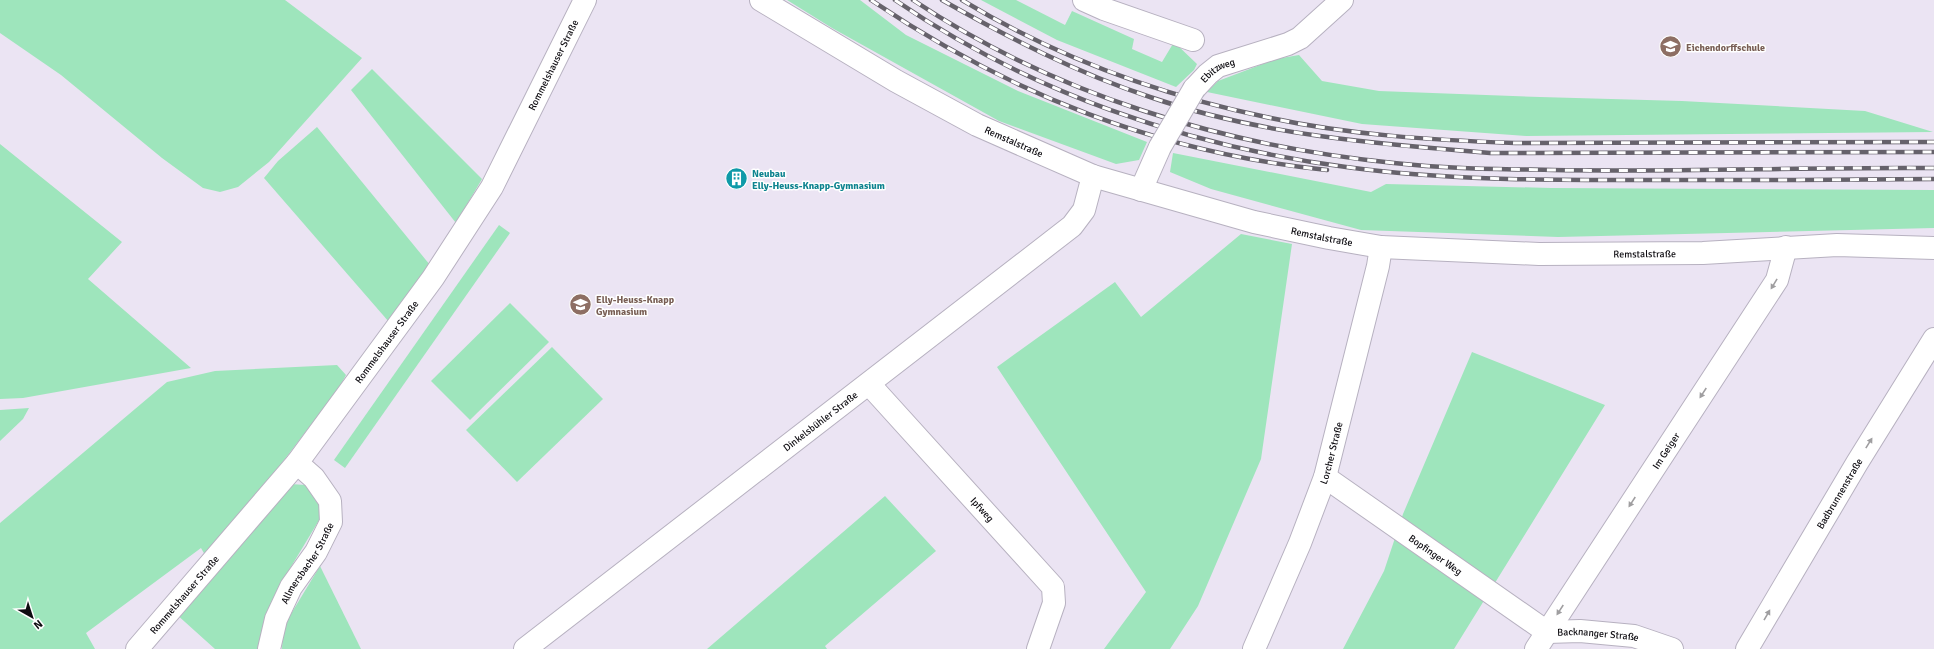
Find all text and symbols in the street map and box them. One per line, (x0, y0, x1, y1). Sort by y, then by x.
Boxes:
street label: Rommelshauser Straße (526, 18, 581, 112)
school or university icon: Eichendorffschule (1658, 34, 1684, 60)
place label: Eichendorffschule (1686, 42, 1765, 54)
street label: Ebitzweg (1198, 56, 1237, 85)
street label: Remstalstraße (982, 124, 1045, 160)
building icon: Neubau Elly-Heuss-Knapp-Gymnasium (724, 166, 750, 192)
place label: Neubau Elly-Heuss-Knapp-Gymnasium (752, 168, 885, 192)
street label: Remstalstraße (1290, 225, 1353, 249)
street label: Remstalstraße (1613, 248, 1676, 261)
one-way arrow (1770, 279, 1778, 289)
school or university icon: Elly-Heuss-Knapp Gymnasium (567, 292, 593, 318)
place label: Elly-Heuss-Knapp Gymnasium (596, 294, 675, 318)
street label: Rommelshauser Straße (353, 298, 421, 386)
one-way arrow (1699, 388, 1707, 398)
street label: Dinkelsbühler Straße (781, 389, 860, 454)
street label: Lorcher Straße (1318, 421, 1346, 486)
street label: Im Geiger (1650, 430, 1683, 472)
one-way arrow (1865, 438, 1873, 448)
street label: Badbrunnenstraße (1814, 456, 1866, 531)
street label: Ipfweg (967, 495, 996, 525)
one-way arrow (1628, 497, 1636, 507)
street label: Allmersbacher Straße (279, 521, 337, 606)
street label: Bopfinger Weg (1406, 532, 1464, 578)
street label: Rommelshauser Straße (148, 553, 222, 637)
north arrow (12, 597, 52, 637)
one-way arrow (1557, 605, 1564, 616)
one-way arrow (1764, 609, 1771, 621)
text: N (31, 617, 45, 632)
street label: Backnanger Straße (1557, 626, 1640, 644)

